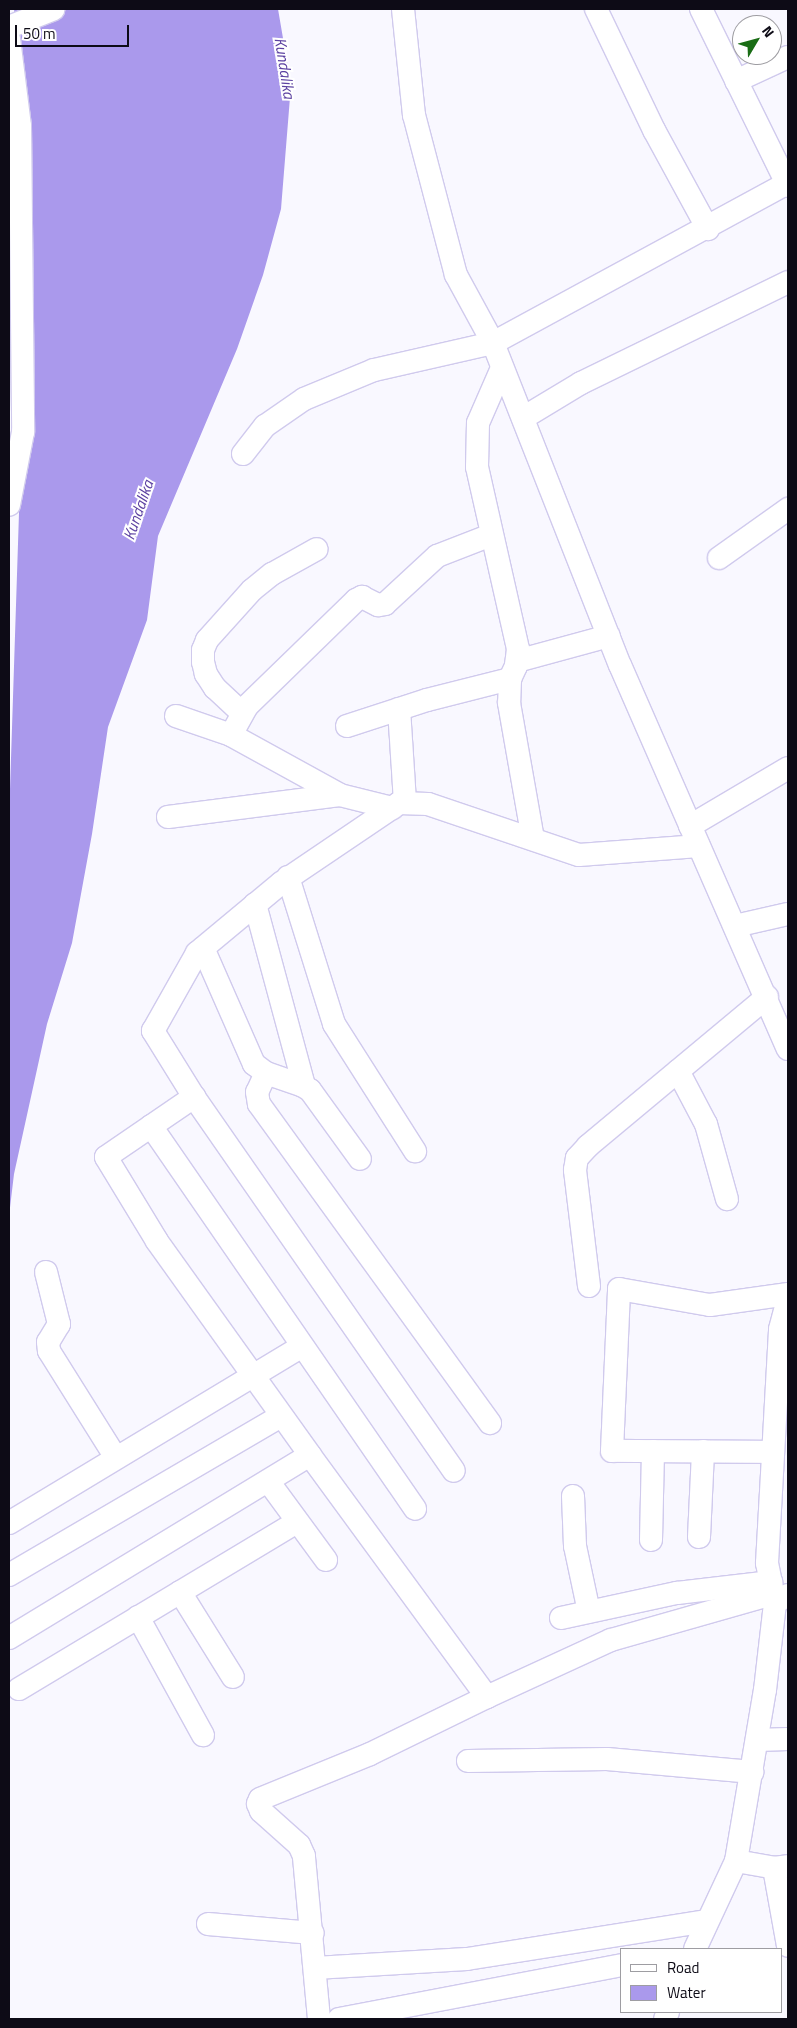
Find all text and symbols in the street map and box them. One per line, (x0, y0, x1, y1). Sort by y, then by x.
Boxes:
scale bar (18, 15, 131, 47)
north arrow (732, 15, 782, 65)
text: N (757, 21, 780, 41)
text: 50 m (23, 22, 56, 45)
water label: Kundalika (271, 36, 299, 100)
water label: Kundalika (119, 478, 157, 542)
legend (620, 1948, 782, 2013)
text: Road (667, 1956, 699, 1979)
text: Water (667, 1981, 706, 2004)

